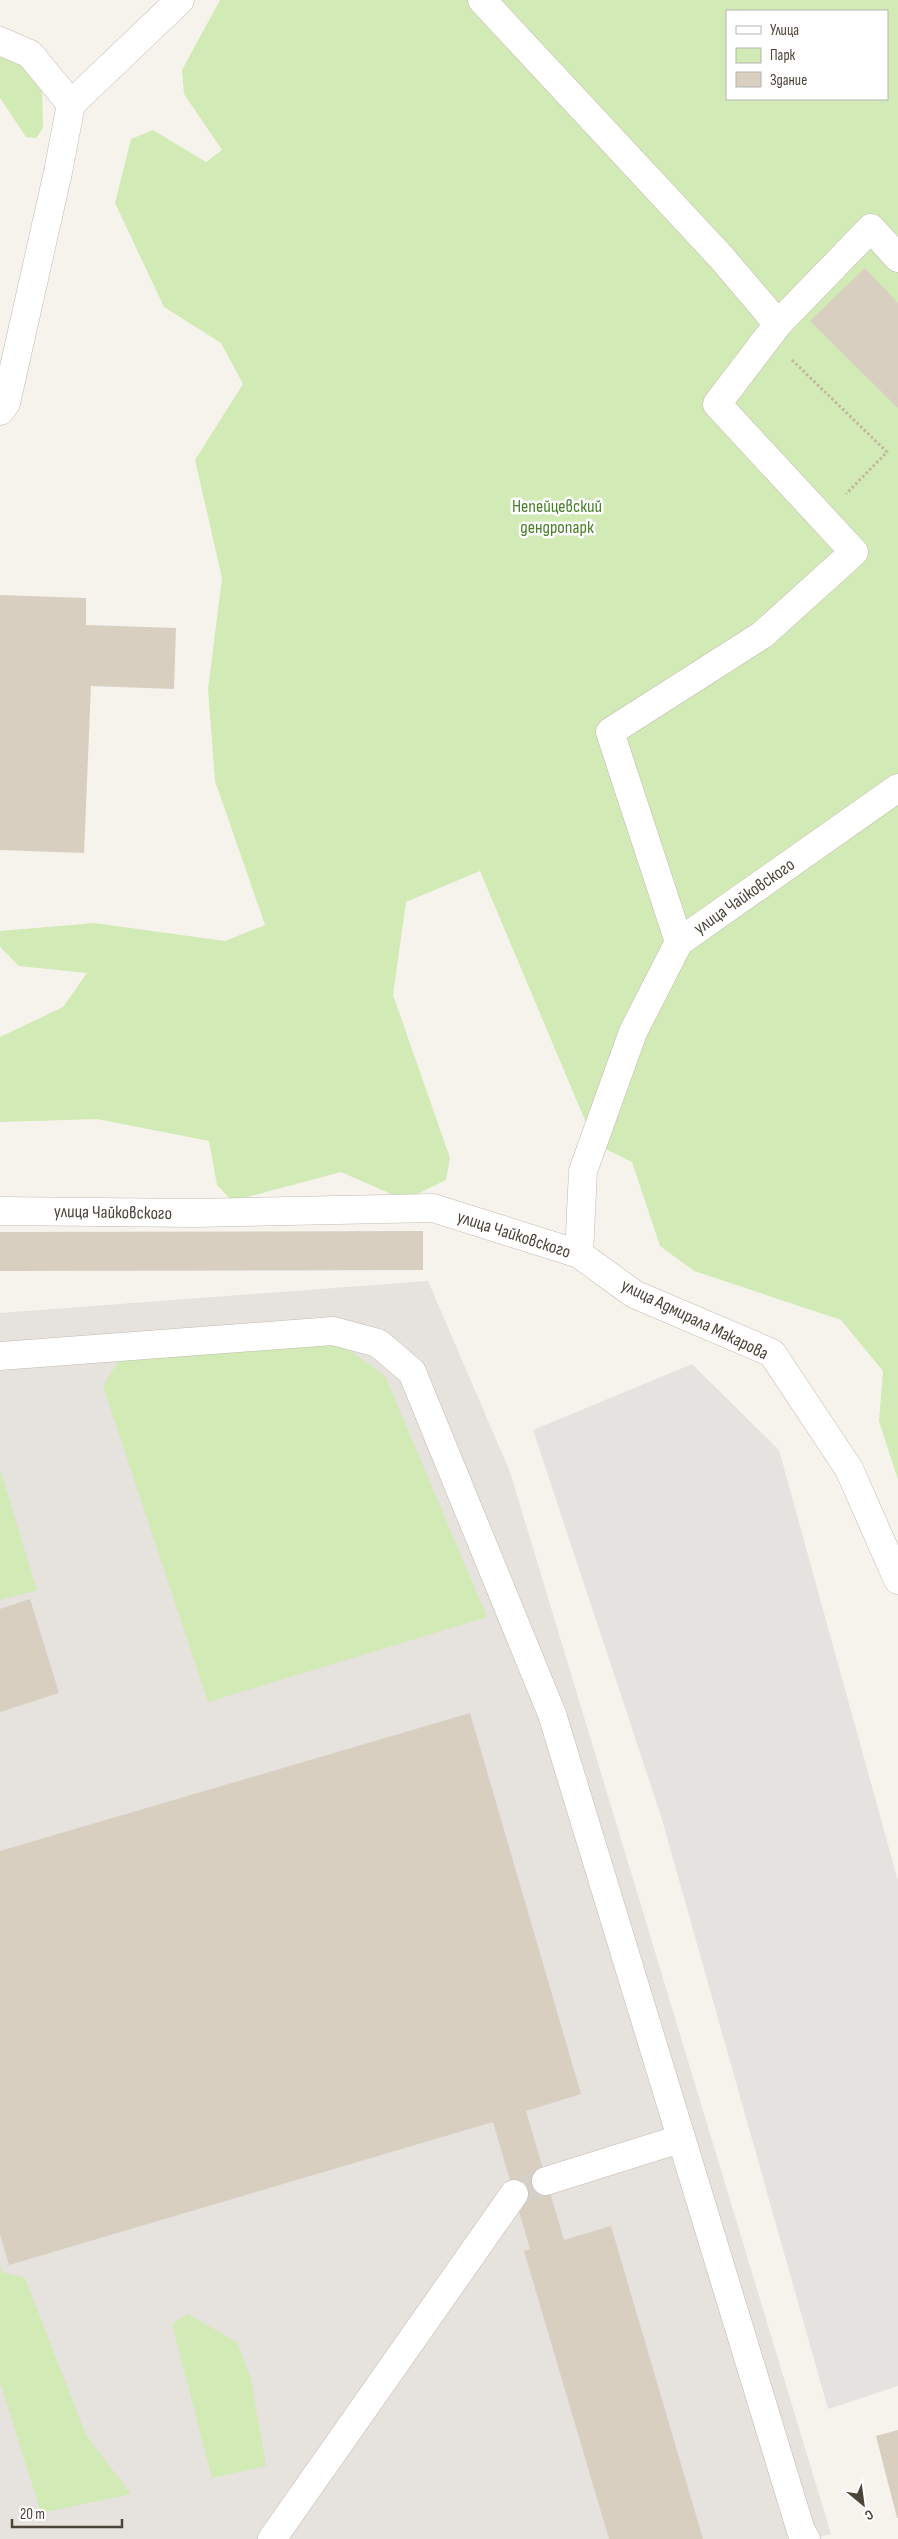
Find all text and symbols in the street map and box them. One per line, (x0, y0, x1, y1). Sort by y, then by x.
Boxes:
legend (726, 10, 888, 100)
text: Улица (770, 21, 799, 40)
text: Парк (770, 46, 796, 65)
text: Здание (770, 71, 807, 90)
park label: Непейцевский дендропарк (512, 496, 602, 538)
street label: улица Чайковского (690, 854, 799, 939)
street label: улица Чайковского (54, 1201, 172, 1224)
street label: улица Чайковского (454, 1206, 573, 1263)
street label: улица Адмирала Макарова (618, 1275, 772, 1364)
north arrow (838, 2479, 888, 2529)
scale bar (12, 2496, 122, 2528)
text: 20 m (20, 2505, 45, 2524)
text: С (862, 2506, 876, 2524)

